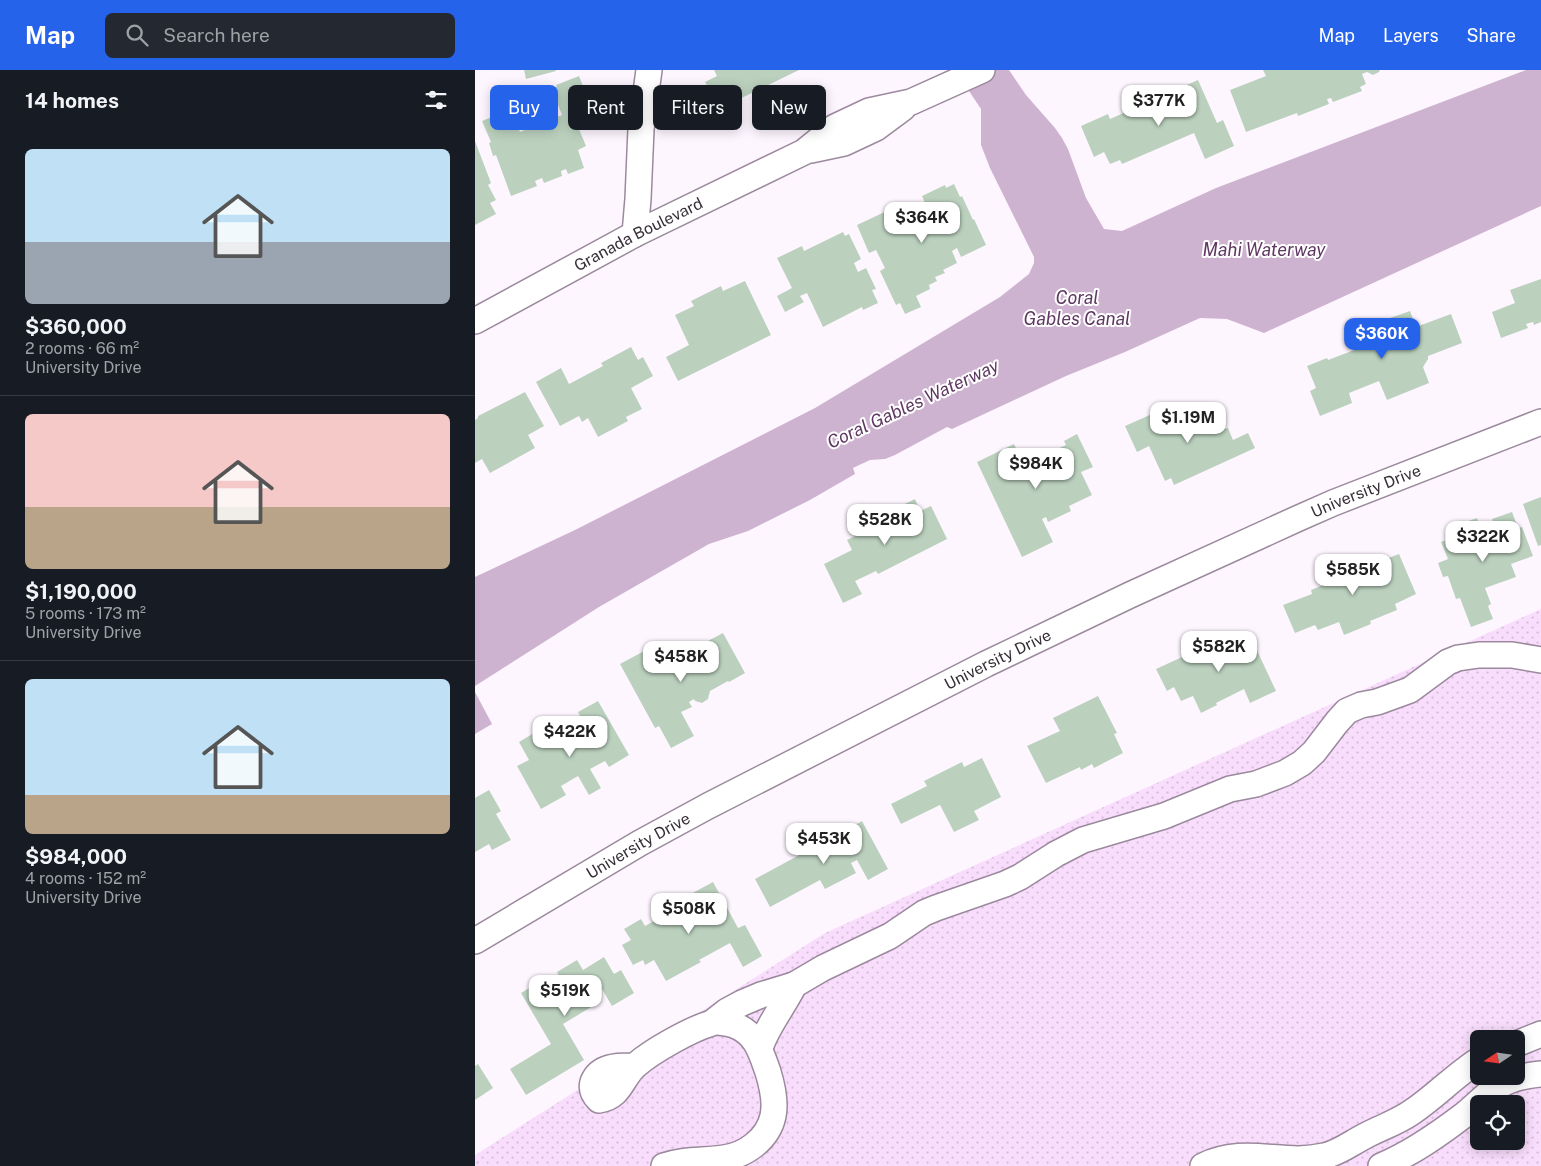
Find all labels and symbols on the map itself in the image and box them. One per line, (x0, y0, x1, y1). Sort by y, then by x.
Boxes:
pin: $377K (1124, 85, 1194, 127)
street label: Granada Boulevard (571, 194, 706, 275)
pin: $364K (887, 202, 957, 244)
water label: Mahi Waterway (1202, 239, 1326, 260)
water label: Coral Gables Canal (1024, 287, 1130, 329)
pin: $360K (1347, 318, 1417, 360)
water label: Coral Gables Waterway (823, 354, 1003, 453)
pin: $1.19M (1147, 402, 1229, 444)
pin: $984K (1001, 448, 1071, 490)
street label: University Drive (1308, 461, 1424, 522)
pin: $528K (850, 504, 920, 546)
pin: $322K (1448, 520, 1518, 563)
pin: $585K (1318, 554, 1388, 596)
street label: University Drive (941, 625, 1054, 694)
pin: $582K (1184, 630, 1254, 673)
pin: $458K (646, 640, 716, 683)
pin: $422K (535, 716, 605, 758)
street label: University Drive (583, 809, 693, 883)
pin: $453K (789, 822, 859, 865)
pin: $508K (654, 892, 724, 935)
pin: $519K (530, 974, 600, 1017)
north arrow (1470, 1030, 1525, 1085)

